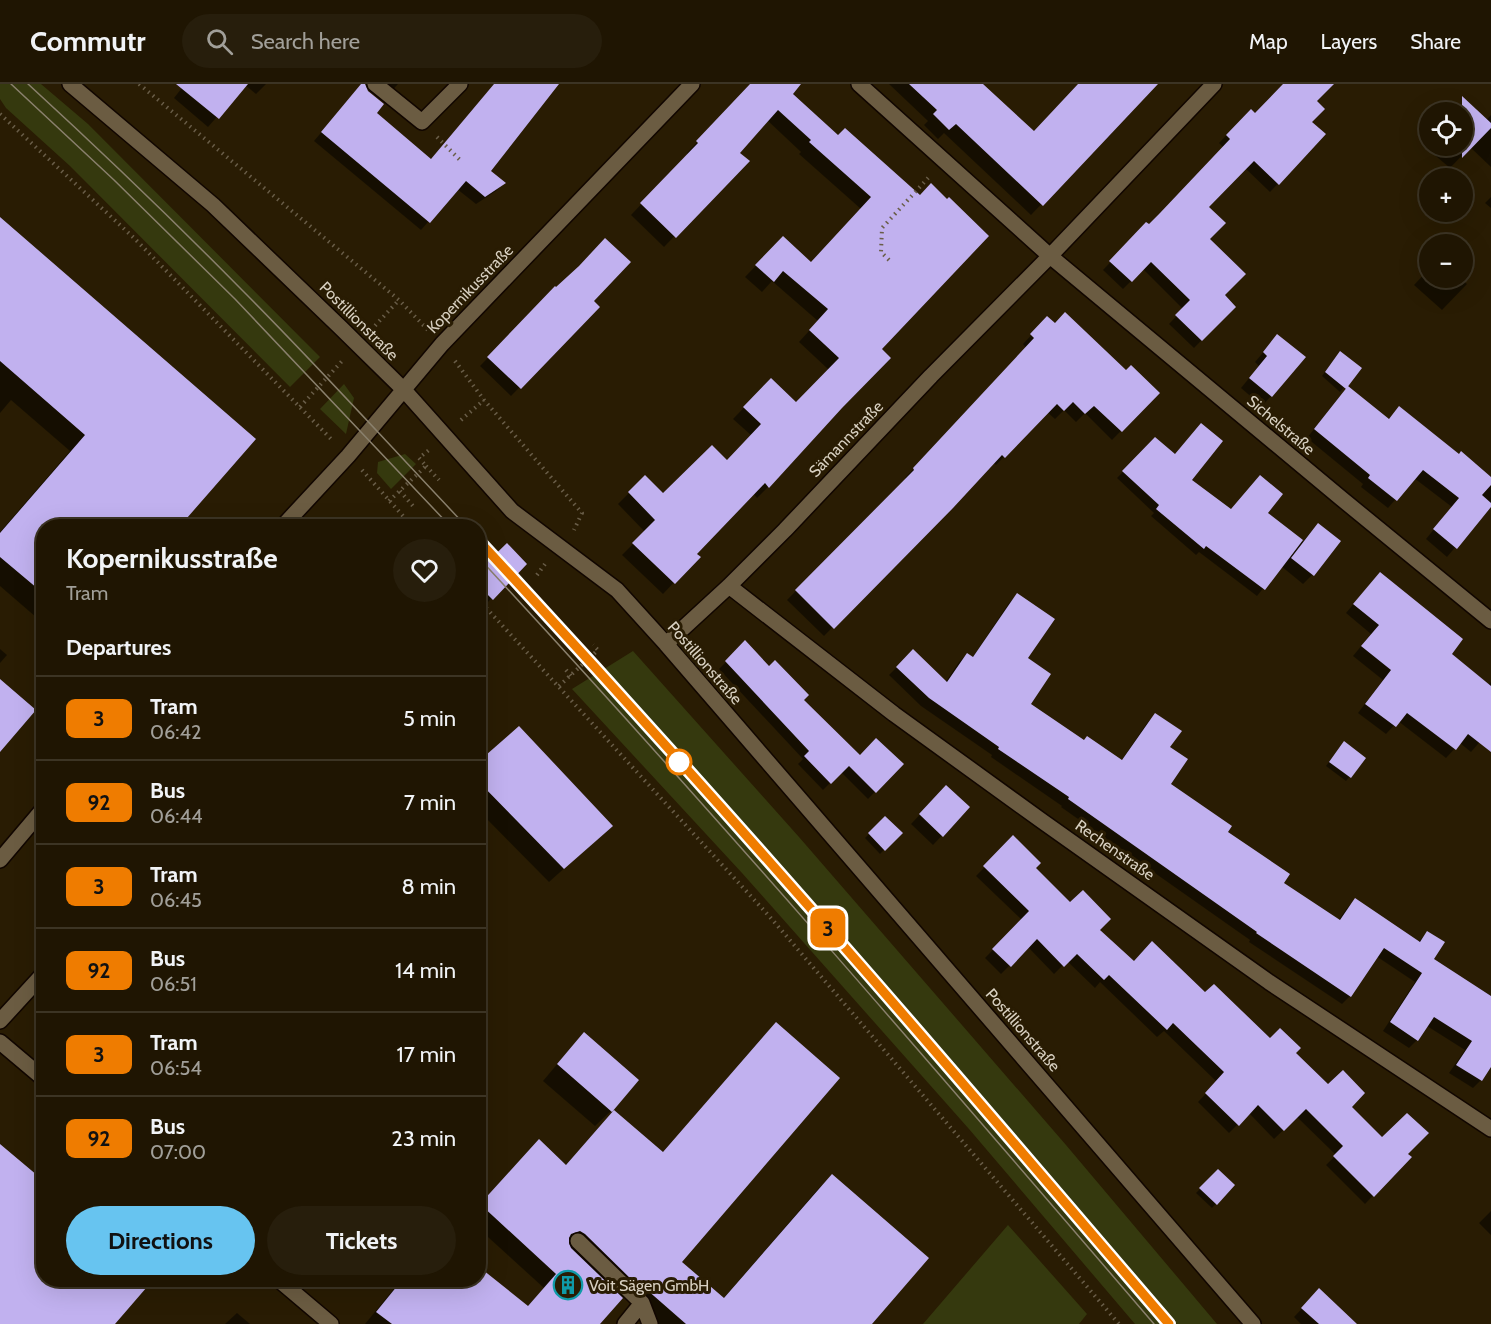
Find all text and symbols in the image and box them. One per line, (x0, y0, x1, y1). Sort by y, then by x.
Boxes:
search box (182, 14, 602, 68)
text: Commutr (30, 24, 146, 58)
icon: search (203, 25, 236, 58)
text: Search here (251, 28, 360, 55)
text: Map (1249, 29, 1288, 54)
text: Layers (1321, 29, 1377, 54)
text: Share (1410, 29, 1461, 54)
map controls (1419, 102, 1473, 288)
button: locate (1419, 102, 1473, 156)
button: + (1419, 168, 1473, 222)
button: − (1419, 234, 1473, 288)
street label: Kopernikusstraße (423, 241, 517, 337)
street label: Postillionstraße (316, 278, 402, 364)
street label: Sichelstraße (1243, 391, 1319, 459)
street label: Sämannstraße (805, 397, 887, 481)
button: heart (393, 539, 456, 602)
text: Kopernikusstraße (66, 541, 278, 575)
text: Tram (66, 581, 108, 605)
street label: Postillionstraße (664, 618, 746, 708)
text: Departures (66, 634, 171, 661)
text: Tram (150, 693, 198, 720)
text: 5 min (403, 705, 456, 732)
text: 3 (93, 706, 105, 731)
text: 06:42 (150, 720, 202, 744)
unlabelled marker (666, 749, 692, 775)
text: Bus (150, 777, 185, 804)
text: 7 min (404, 789, 456, 816)
text: 92 (88, 790, 110, 815)
text: 06:44 (150, 804, 203, 828)
street label: Rechenstraße (1072, 816, 1158, 884)
text: Tram (150, 861, 198, 888)
text: 8 min (401, 873, 456, 900)
text: 3 (93, 874, 105, 899)
text: 06:45 (150, 888, 202, 912)
line badge: 3 (808, 908, 848, 948)
text: 3 (822, 916, 834, 941)
text: Bus (150, 945, 185, 972)
text: 14 min (395, 957, 456, 984)
text: 92 (88, 958, 110, 983)
text: 06:51 (150, 972, 197, 996)
street label: Postillionstraße (982, 985, 1064, 1075)
text: Tram (150, 1029, 198, 1056)
text: 17 min (397, 1041, 456, 1068)
text: 3 (93, 1042, 105, 1067)
text: 06:54 (150, 1056, 202, 1080)
text: Bus (150, 1113, 185, 1140)
text: 23 min (391, 1125, 456, 1152)
text: 92 (88, 1126, 110, 1151)
text: 07:00 (150, 1140, 206, 1164)
button: Directions (66, 1206, 255, 1275)
button: Tickets (267, 1206, 456, 1275)
building icon: Voit Sägen GmbH (552, 1269, 584, 1301)
place label: Voit Sägen GmbH (589, 1276, 709, 1295)

